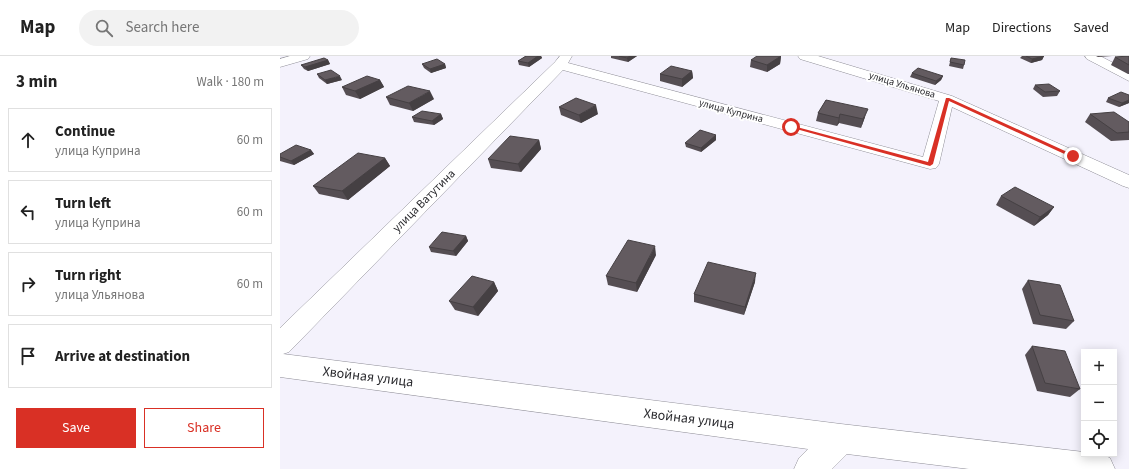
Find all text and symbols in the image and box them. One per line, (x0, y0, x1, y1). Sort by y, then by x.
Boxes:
search box (79, 10, 359, 46)
text: Map (20, 14, 55, 41)
icon: search (93, 17, 115, 39)
text: Search here (125, 17, 199, 38)
text: Map (945, 18, 970, 38)
text: Directions (992, 18, 1051, 38)
text: Saved (1073, 18, 1109, 38)
street label: улица Ульянова (867, 68, 937, 102)
text: 3 min (16, 70, 57, 94)
text: Walk · 180 m (196, 73, 264, 91)
street label: улица Куприна (697, 96, 765, 126)
route start (782, 118, 800, 136)
text: Continue (55, 121, 115, 142)
icon: ahead (17, 129, 39, 151)
text: 60 m (237, 131, 263, 149)
text: улица Куприна (55, 142, 141, 160)
route end (1064, 147, 1082, 165)
street label: улица Ватутина (389, 166, 459, 236)
text: Turn left (55, 193, 111, 214)
icon: left (17, 201, 39, 223)
text: 60 m (237, 203, 263, 221)
text: улица Куприна (55, 214, 141, 232)
text: Turn right (55, 265, 121, 286)
icon: right (17, 273, 39, 295)
text: 60 m (237, 275, 263, 293)
text: улица Ульянова (55, 286, 145, 304)
icon: arrive (17, 345, 39, 367)
text: Arrive at destination (55, 346, 190, 367)
map controls (1081, 349, 1117, 457)
button: + (1081, 349, 1117, 385)
street label: Хвойная улица (321, 362, 415, 392)
button: − (1081, 385, 1117, 421)
street label: Хвойная улица (642, 404, 736, 434)
button: Save (16, 408, 136, 448)
button: Share (144, 408, 264, 448)
button: locate (1081, 421, 1117, 457)

